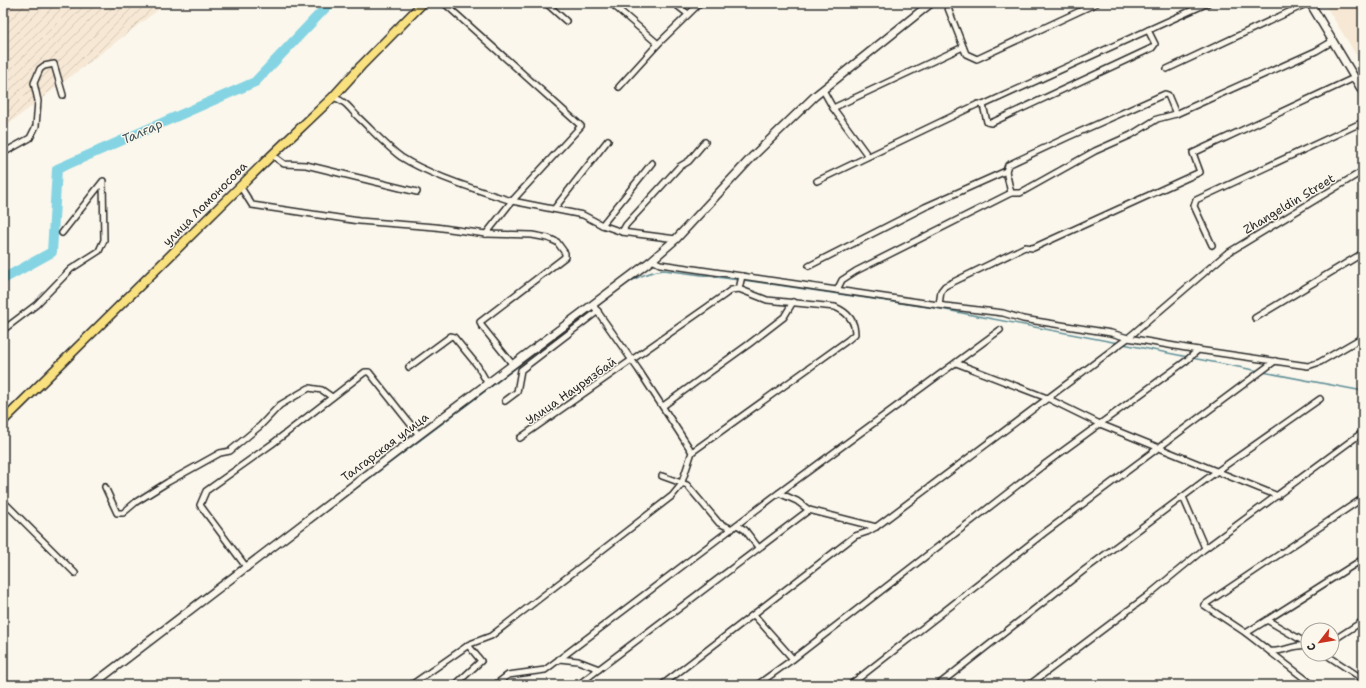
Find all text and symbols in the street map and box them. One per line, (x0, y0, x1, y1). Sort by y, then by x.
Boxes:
water label: Талғар (119, 115, 165, 148)
street label: улица Ломоносова (159, 158, 251, 250)
street label: Zhangeldin Street (1240, 170, 1338, 238)
street label: Улица Наурызбай (523, 354, 620, 428)
street label: Талгарская улица (338, 409, 432, 485)
north arrow (1300, 622, 1340, 662)
text: С (1304, 640, 1320, 654)

